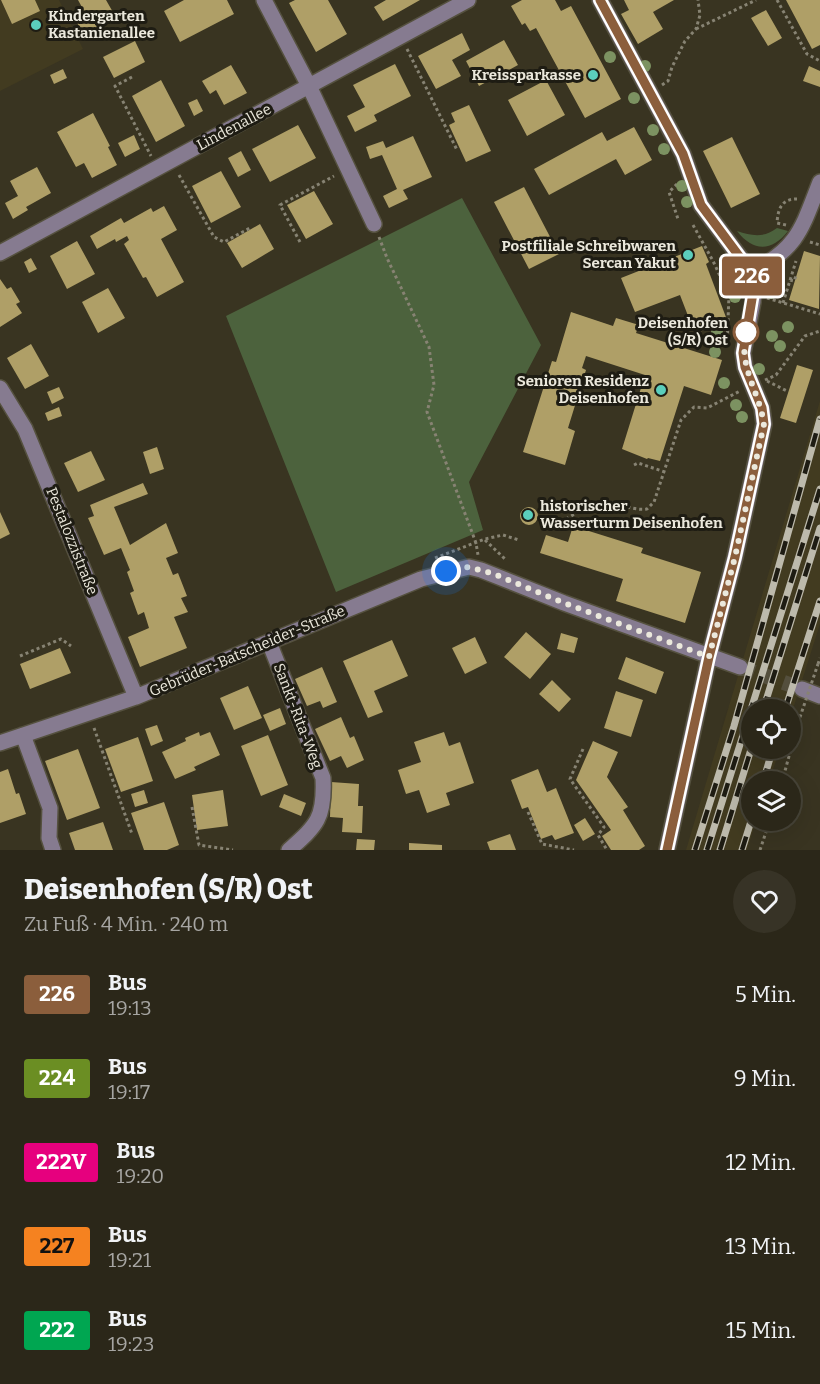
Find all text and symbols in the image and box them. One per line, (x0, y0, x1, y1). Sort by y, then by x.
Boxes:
place label: Kindergarten Kastanienallee (48, 7, 155, 42)
marker: Kindergarten Kastanienallee (29, 18, 43, 32)
place label: Kreissparkasse (471, 66, 581, 84)
marker: Kreissparkasse (586, 68, 600, 82)
street label: Lindenallee (194, 100, 274, 154)
place label: Postfiliale Schreibwaren Sercan Yakut (501, 237, 676, 272)
marker: Postfiliale Schreibwaren Sercan Yakut (681, 248, 695, 262)
line badge: 226 (718, 256, 786, 296)
text: 226 (734, 263, 770, 289)
place label: Deisenhofen (S/R) Ost (638, 314, 728, 349)
marker: Deisenhofen (S/R) Ost (733, 319, 759, 345)
place label: Senioren Residenz Deisenhofen (517, 372, 649, 407)
marker: Senioren Residenz Deisenhofen (654, 383, 668, 397)
street label: Pestalozzistraße (42, 485, 102, 597)
place label: historischer Wasserturm Deisenhofen (540, 497, 723, 532)
marker: historischer Wasserturm Deisenhofen (521, 508, 535, 522)
your location (431, 556, 461, 586)
street label: Gebrüder-Batscheider-Straße (146, 602, 348, 700)
street label: Sankt-Rita-Weg (270, 661, 326, 771)
map controls (741, 699, 801, 831)
button: locate (741, 699, 801, 759)
button: layers (741, 771, 801, 831)
button: heart (733, 870, 796, 933)
text: Deisenhofen (S/R) Ost (24, 873, 313, 906)
text: Zu Fuß · 4 Min. · 240 m (24, 912, 228, 936)
text: Bus (108, 969, 147, 996)
text: 226 (39, 981, 75, 1007)
text: 5 Min. (735, 981, 796, 1008)
text: 19:13 (108, 996, 152, 1020)
text: Bus (108, 1053, 147, 1080)
text: 224 (39, 1065, 75, 1091)
text: 9 Min. (734, 1065, 796, 1092)
text: 19:17 (108, 1080, 150, 1104)
text: Bus (116, 1137, 155, 1164)
text: 222V (36, 1149, 86, 1175)
text: 12 Min. (726, 1149, 796, 1176)
text: 19:20 (116, 1164, 164, 1188)
text: Bus (108, 1221, 147, 1248)
text: 227 (40, 1233, 74, 1259)
text: 13 Min. (725, 1233, 796, 1260)
text: 19:21 (108, 1248, 151, 1272)
text: Bus (108, 1305, 147, 1332)
text: 222 (39, 1317, 75, 1343)
text: 15 Min. (726, 1317, 796, 1344)
text: 19:23 (108, 1332, 154, 1356)

